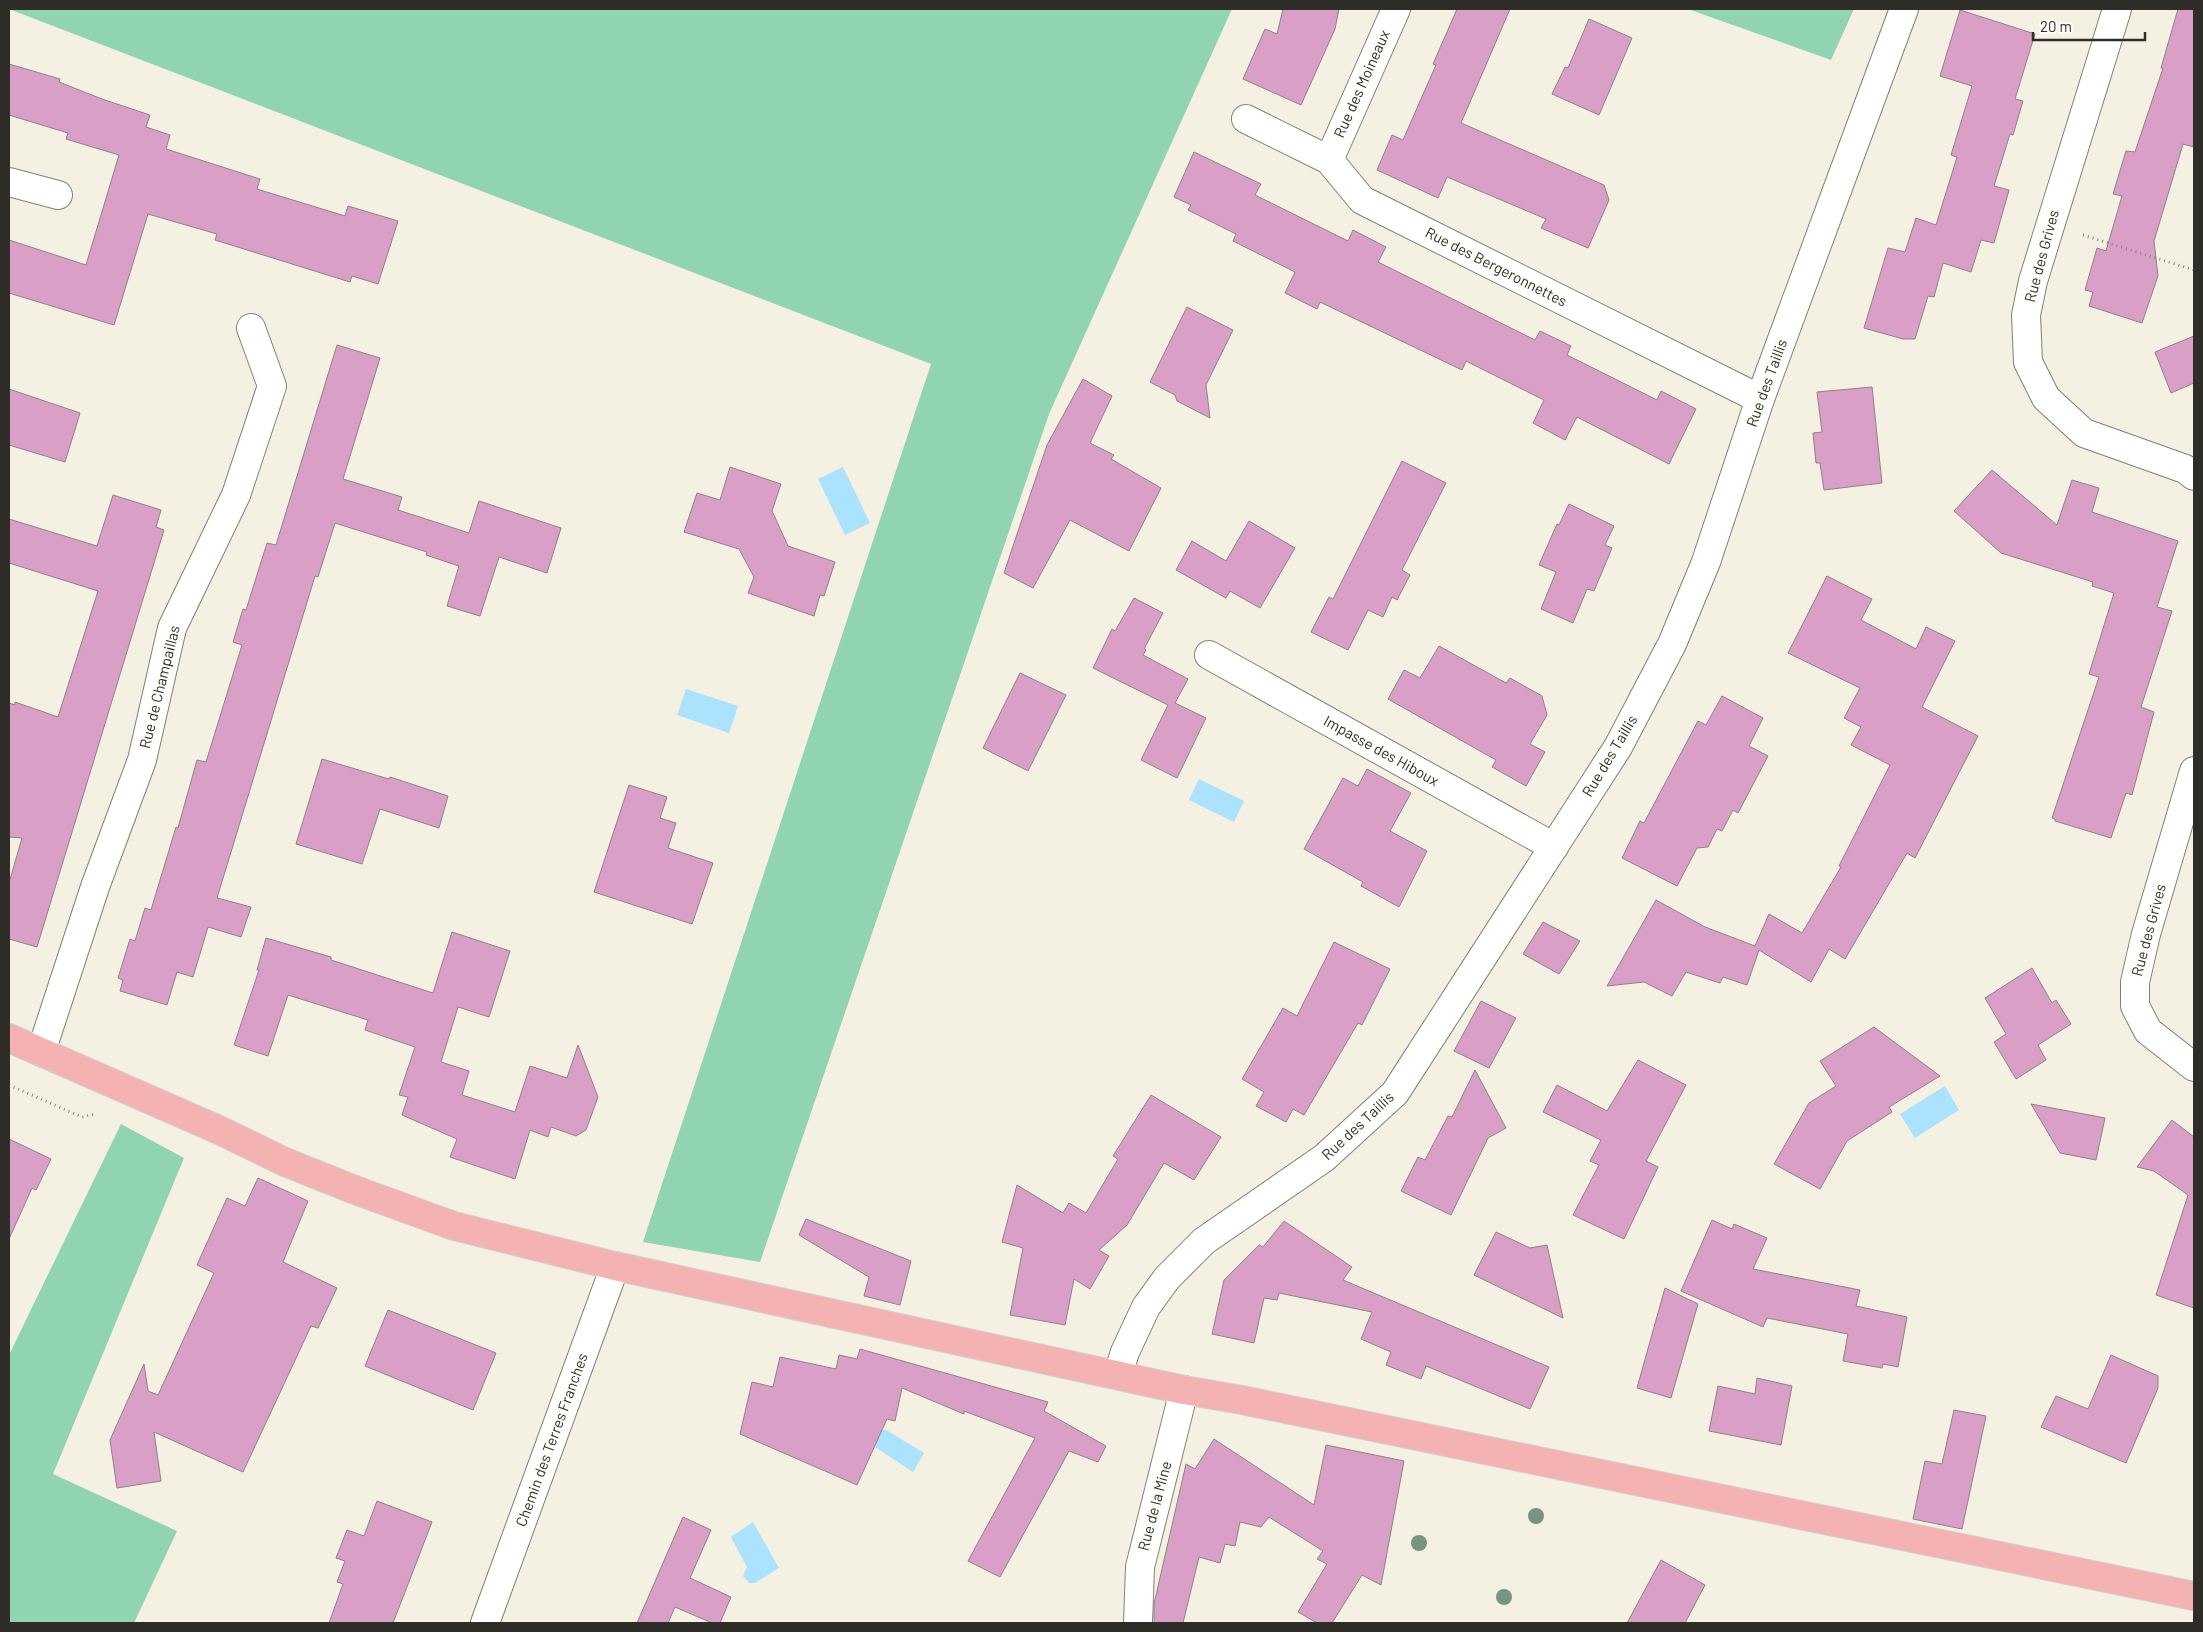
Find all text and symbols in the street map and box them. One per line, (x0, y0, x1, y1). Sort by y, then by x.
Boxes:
scale bar (2033, 10, 2146, 42)
text: 20 m (2040, 17, 2072, 35)
street label: Rue des Moineaux (1329, 27, 1393, 140)
street label: Rue des Grives (2020, 208, 2062, 304)
street label: Rue des Bergeronnettes (1423, 223, 1570, 310)
street label: Rue des Taillis (1742, 336, 1790, 429)
street label: Rue de Champaillas (135, 623, 183, 750)
street label: Impasse des Hiboux (1321, 711, 1442, 789)
street label: Rue des Taillis (1578, 711, 1641, 800)
street label: Rue des Grives (2127, 882, 2169, 978)
street label: Rue des Taillis (1317, 1087, 1397, 1163)
street label: Chemin des Terres Franches (511, 1350, 591, 1529)
street label: Rue de la Mine (1133, 1459, 1175, 1553)

